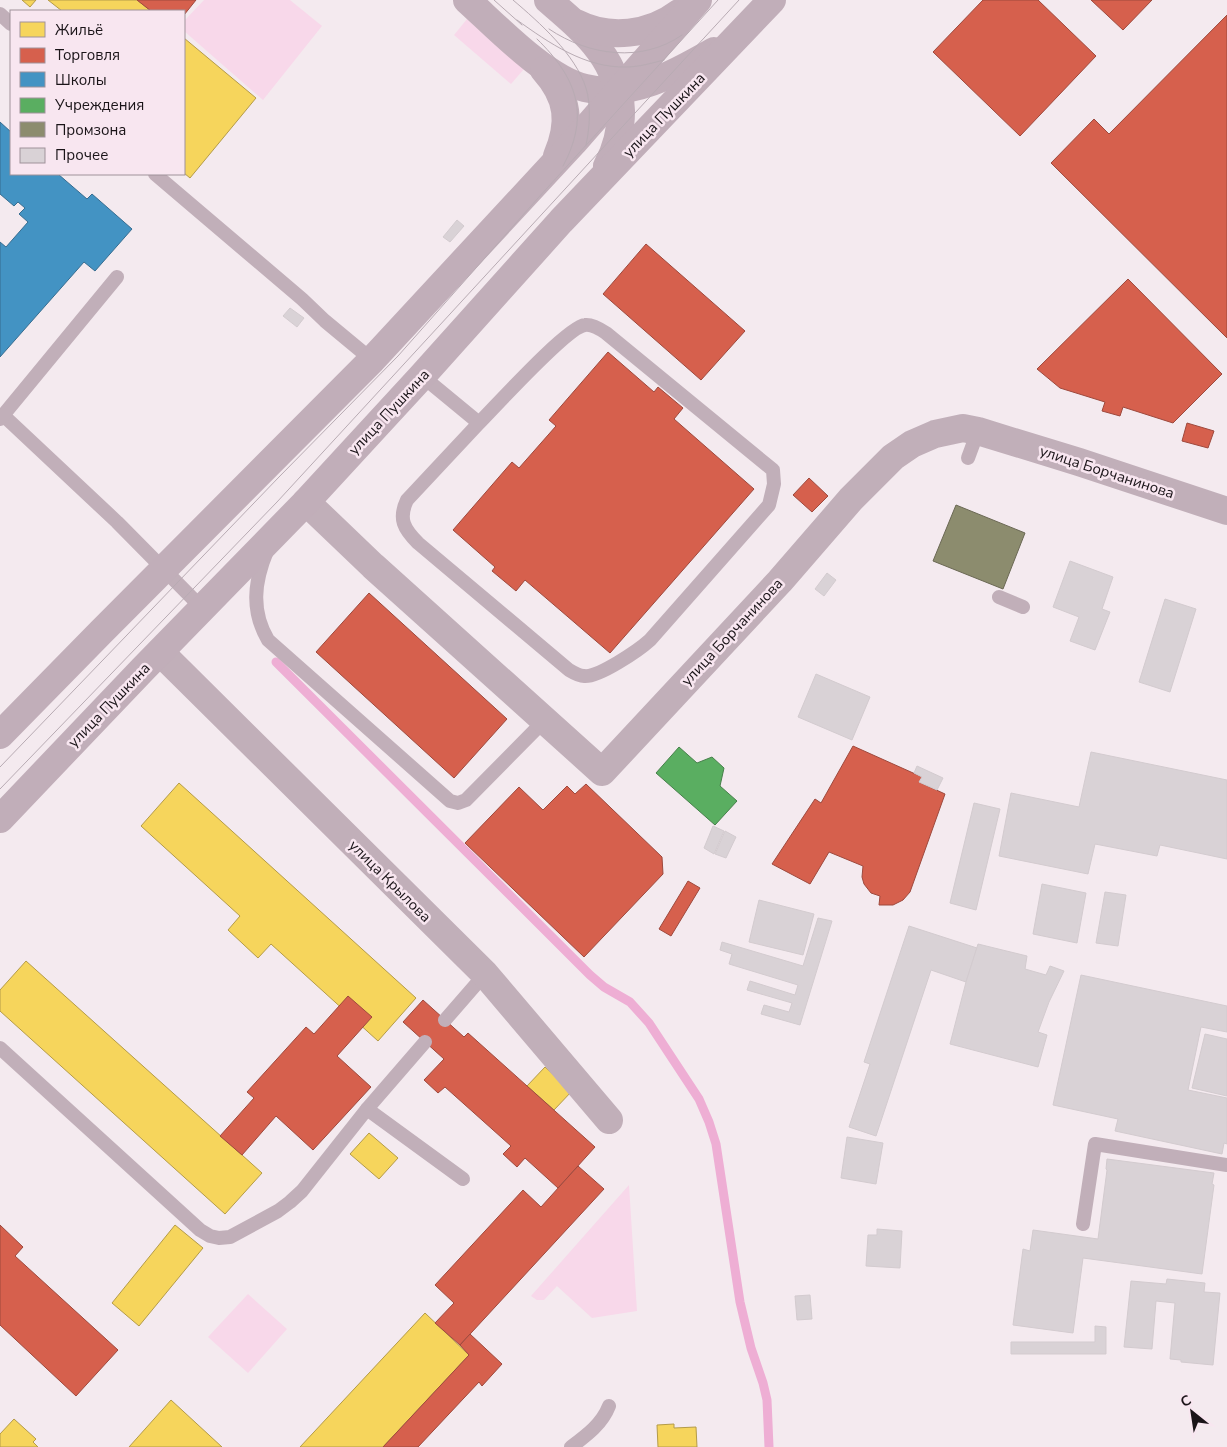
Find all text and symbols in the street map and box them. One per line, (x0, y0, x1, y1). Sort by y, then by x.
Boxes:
legend (10, 10, 185, 175)
text: Жильё (55, 20, 103, 40)
text: Торговля (55, 45, 120, 65)
street label: улица Пушкина (618, 68, 710, 162)
text: Школы (55, 70, 107, 90)
text: Учреждения (54, 95, 144, 115)
text: Промзона (55, 120, 126, 140)
text: Прочее (55, 145, 108, 165)
street label: улица Пушкина (344, 365, 434, 459)
street label: улица Борчанинова (1037, 441, 1177, 503)
street label: улица Борчанинова (677, 574, 787, 690)
street label: улица Пушкина (63, 658, 155, 752)
street label: улица Крылова (345, 836, 435, 926)
north arrow (1167, 1387, 1217, 1437)
text: С (1177, 1390, 1195, 1412)

